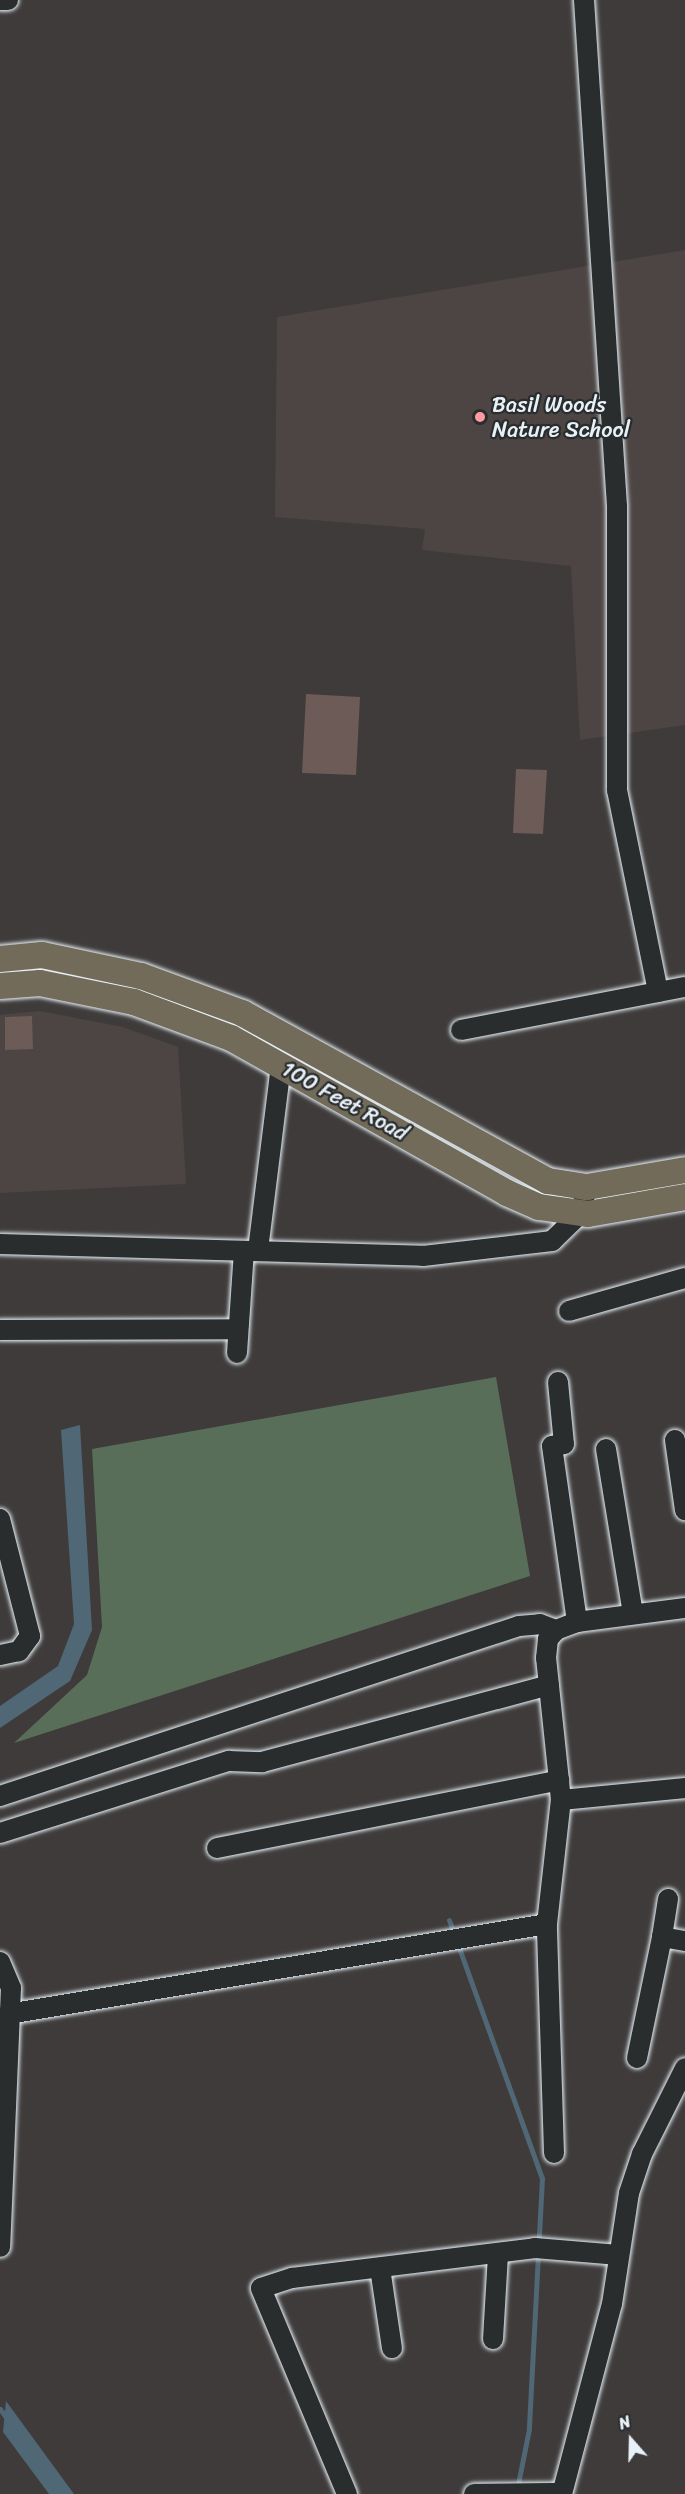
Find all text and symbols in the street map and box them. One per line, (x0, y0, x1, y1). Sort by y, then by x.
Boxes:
place label: Basil Woods Nature School (492, 391, 630, 442)
marker: Basil Woods Nature School (473, 410, 487, 424)
street label: 100 Feet Road (277, 1056, 413, 1146)
text: N (615, 2407, 635, 2438)
north arrow (601, 2410, 661, 2470)

